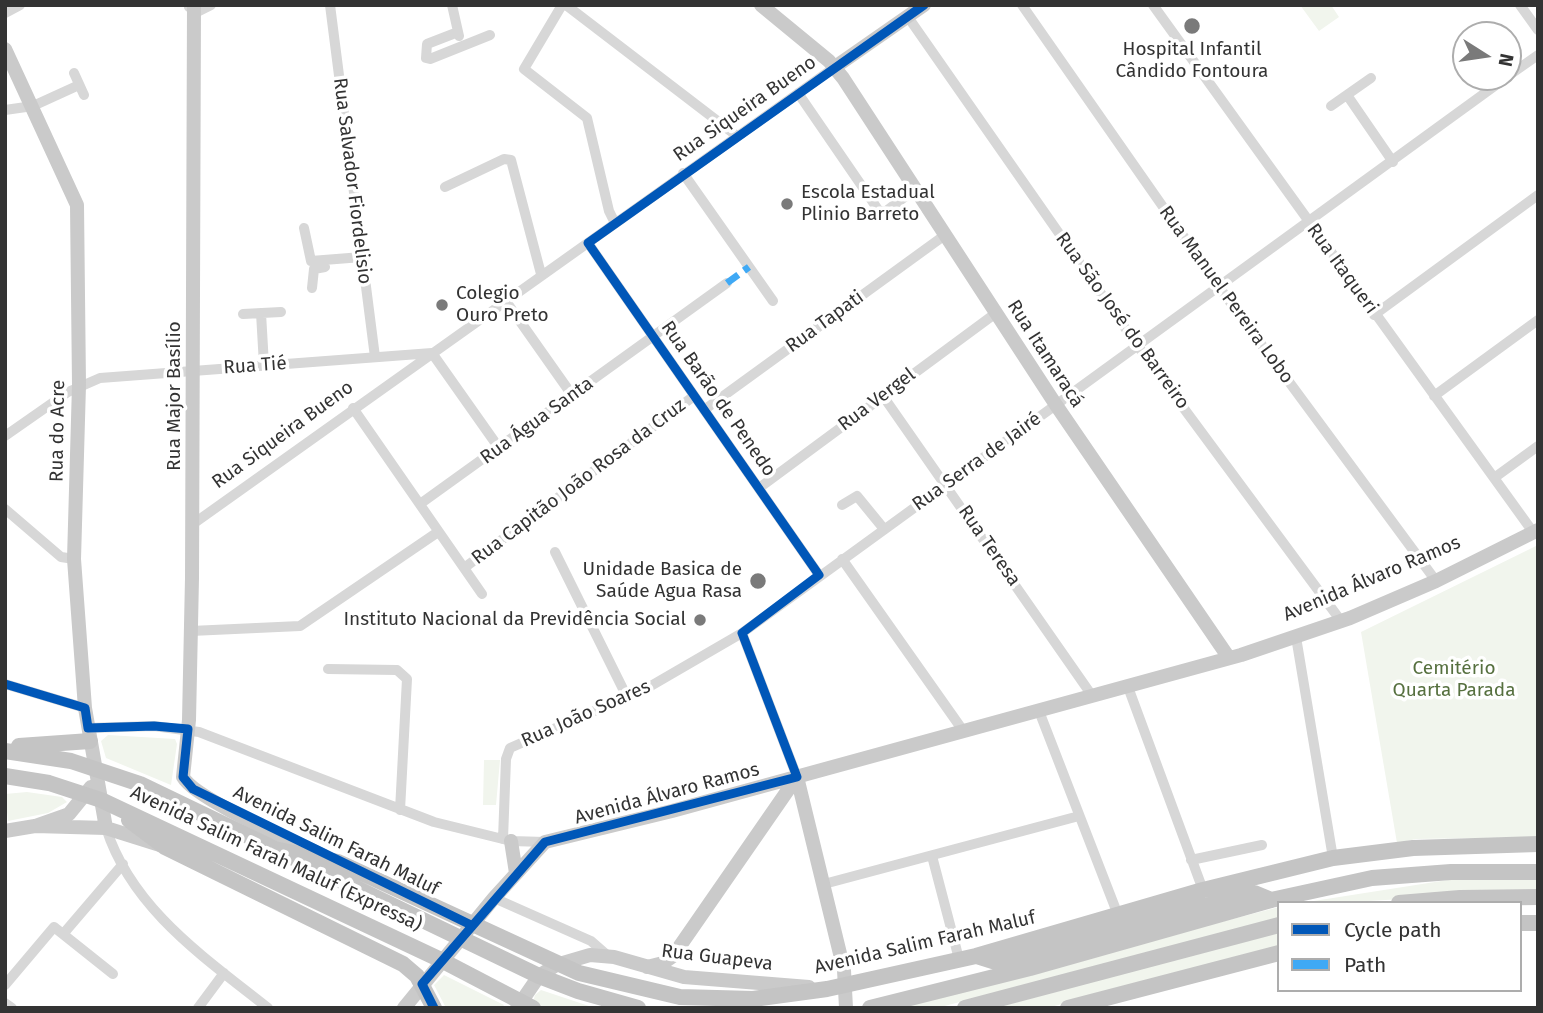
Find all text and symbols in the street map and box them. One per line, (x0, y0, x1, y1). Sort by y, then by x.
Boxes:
marker: Hospital Infantil Cândido Fontoura (1182, 16, 1202, 36)
north arrow (1452, 21, 1522, 91)
place label: Hospital Infantil Cândido Fontoura (1116, 39, 1268, 83)
street label: Rua Siqueira Bueno (669, 51, 821, 167)
text: N (1494, 51, 1519, 69)
street label: Rua Salvador Fiordelisio (328, 76, 376, 286)
place label: Escola Estadual Plinio Barreto (801, 182, 935, 226)
marker: Escola Estadual Plinio Barreto (779, 196, 795, 212)
street label: Rua Manuel Pereira Lobo (1154, 202, 1298, 388)
street label: Rua Itaqueri (1302, 219, 1382, 319)
street label: Rua São José do Barreiro (1050, 228, 1194, 414)
place label: Colegio Ouro Preto (456, 283, 549, 327)
street label: Rua Tapati (782, 286, 868, 358)
street label: Rua Itamaracá (1002, 296, 1088, 412)
marker: Colegio Ouro Preto (434, 297, 450, 313)
street label: Rua Barão de Penedo (656, 317, 780, 481)
street label: Rua Major Basílio (164, 321, 186, 471)
street label: Rua Tié (223, 352, 287, 380)
street label: Rua Vergel (834, 364, 920, 436)
street label: Rua Água Santa (476, 372, 598, 470)
street label: Rua Siqueira Bueno (208, 376, 358, 494)
street label: Rua do Acre (46, 380, 70, 482)
street label: Rua Capitão João Rosa da Cruz (468, 394, 690, 570)
street label: Rua Serra de Jairé (908, 408, 1046, 516)
street label: Rua Teresa (953, 501, 1025, 591)
street label: Avenida Álvaro Ramos (1280, 531, 1464, 627)
place label: Unidade Basica de Saúde Agua Rasa (583, 559, 742, 603)
marker: Unidade Basica de Saúde Agua Rasa (748, 571, 768, 591)
place label: Instituto Nacional da Previdência Social (343, 609, 686, 631)
marker: Instituto Nacional da Previdência Social (692, 612, 708, 628)
park label: Cemitério Quarta Parada (1393, 658, 1515, 702)
street label: Rua João Soares (518, 675, 654, 753)
street label: Avenida Álvaro Ramos (572, 758, 762, 830)
street label: Avenida Salim Farah Maluf (Expressa) (127, 781, 425, 937)
street label: Avenida Salim Farah Maluf (229, 781, 443, 901)
legend (1277, 901, 1522, 992)
street label: Avenida Salim Farah Maluf (812, 906, 1038, 980)
text: Cycle path (1344, 917, 1442, 943)
street label: Rua Guapeva (660, 940, 774, 976)
text: Path (1344, 952, 1386, 978)

